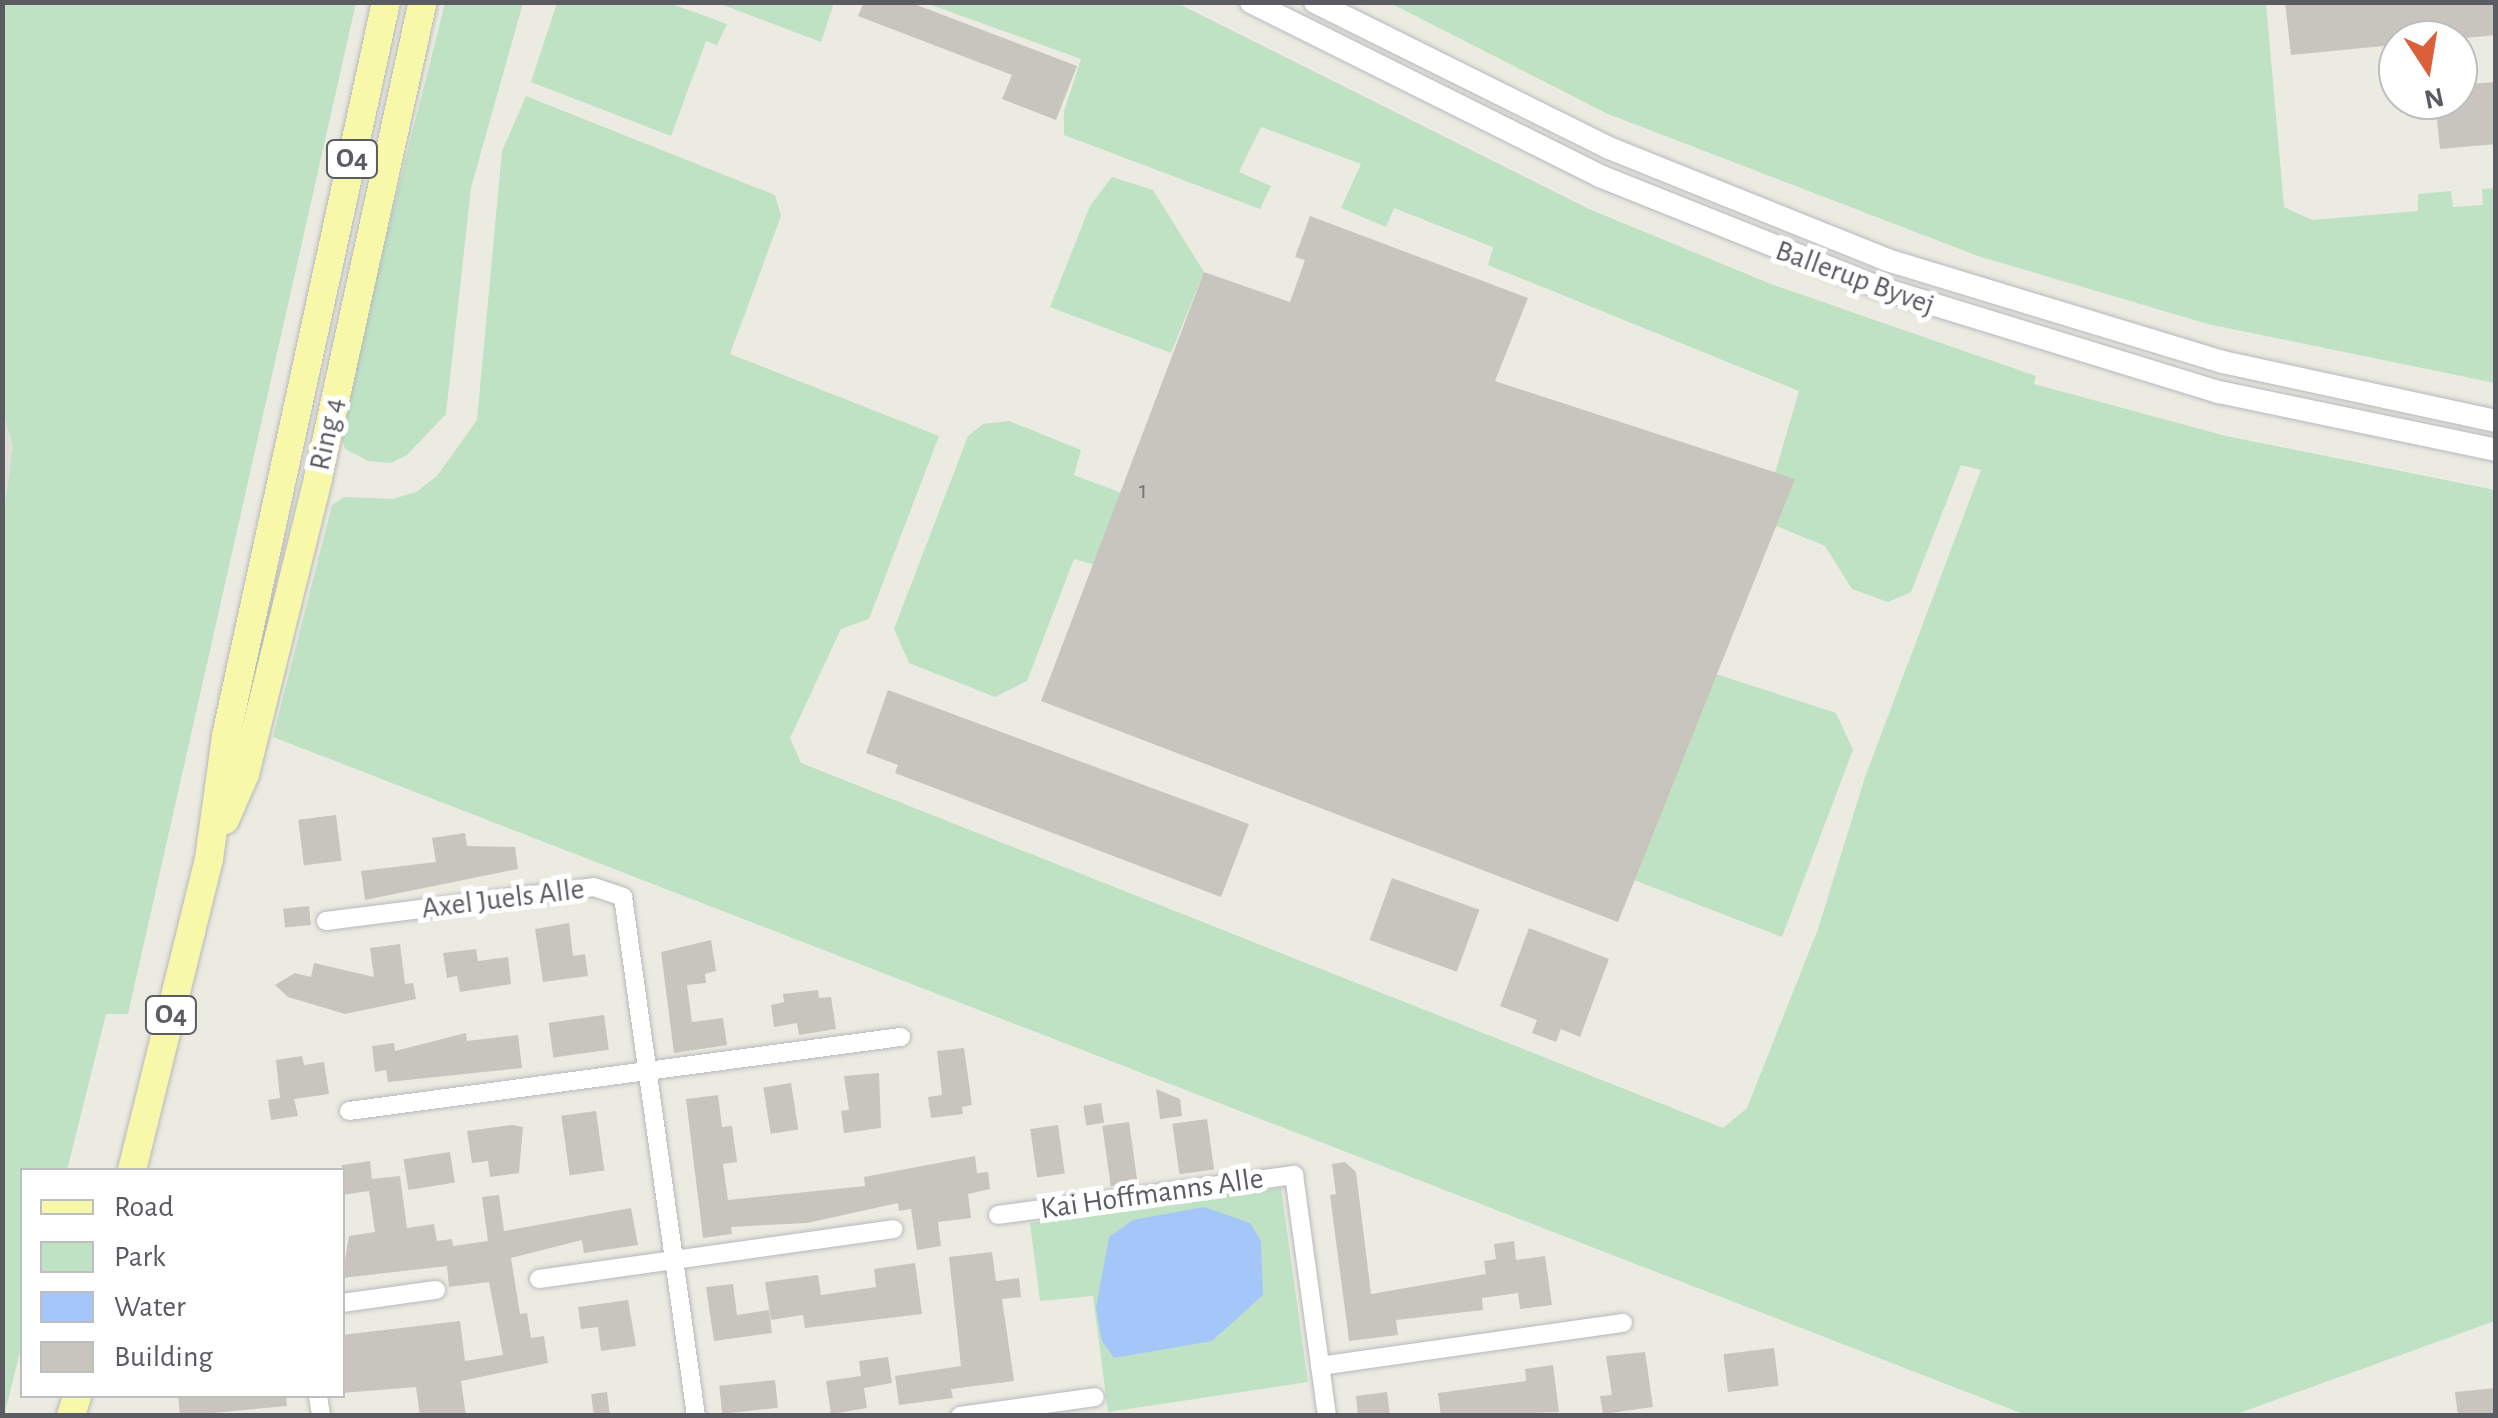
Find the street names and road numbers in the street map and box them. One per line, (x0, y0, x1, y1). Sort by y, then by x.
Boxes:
road number: O4 (324, 136, 380, 182)
street label: Ballerup Byvej (1770, 233, 1940, 323)
street label: Ring 4 (302, 394, 352, 474)
street label: Axel Juels Alle (420, 871, 586, 927)
road number: O4 (144, 992, 198, 1038)
street label: Kai Hoffmanns Alle (1038, 1161, 1266, 1227)

